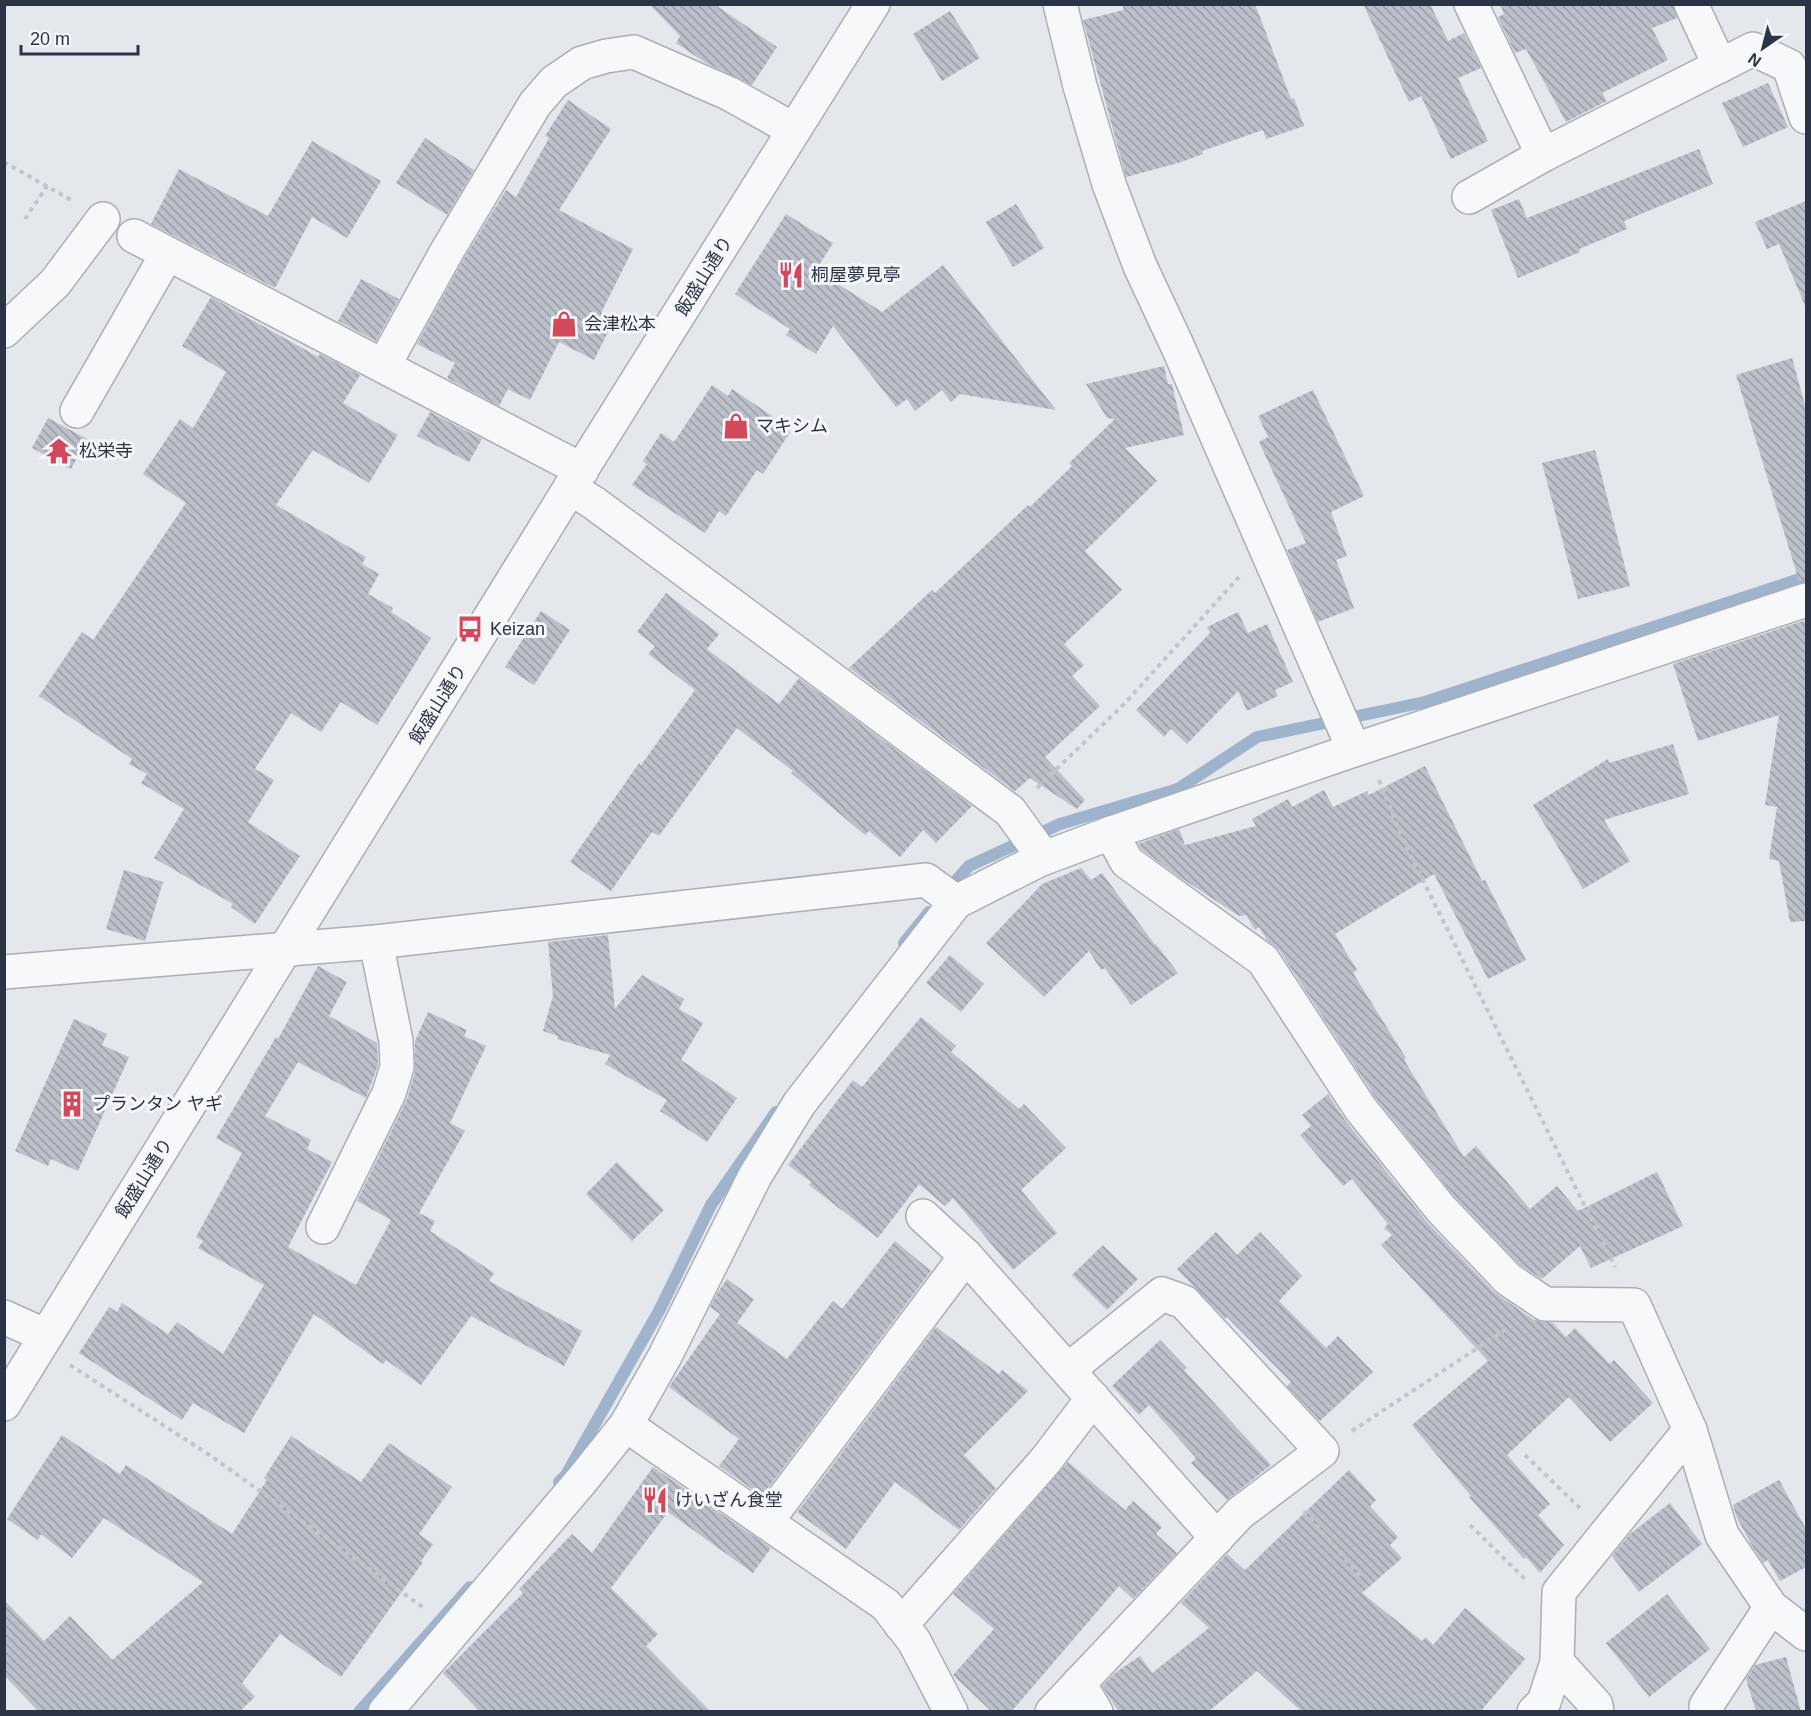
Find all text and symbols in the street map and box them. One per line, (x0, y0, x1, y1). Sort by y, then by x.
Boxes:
scale bar (21, 18, 138, 56)
north arrow (1733, 18, 1793, 78)
text: 20 m (30, 29, 70, 49)
text: N (1745, 50, 1764, 70)
street label: 飯盛山通り (672, 233, 736, 319)
restaurant icon: 桐屋夢見亭 (776, 260, 806, 290)
place label: 桐屋夢見亭 (811, 265, 901, 285)
shop icon: 会津松本 (549, 309, 579, 339)
place label: 会津松本 (584, 314, 656, 334)
shop icon: マキシム (721, 411, 751, 441)
place label: マキシム (756, 416, 828, 436)
temple icon: 松栄寺 (44, 436, 74, 466)
place label: 松栄寺 (79, 441, 133, 461)
bus stop icon: Keizan (455, 614, 485, 644)
place label: Keizan (490, 619, 545, 639)
street label: 飯盛山通り (406, 661, 470, 747)
building icon: プランタン ヤギ (57, 1089, 87, 1119)
place label: プランタン ヤギ (92, 1094, 223, 1114)
street label: 飯盛山通り (112, 1135, 176, 1221)
restaurant icon: けいざん食堂 (640, 1485, 670, 1515)
place label: けいざん食堂 (675, 1490, 783, 1510)

